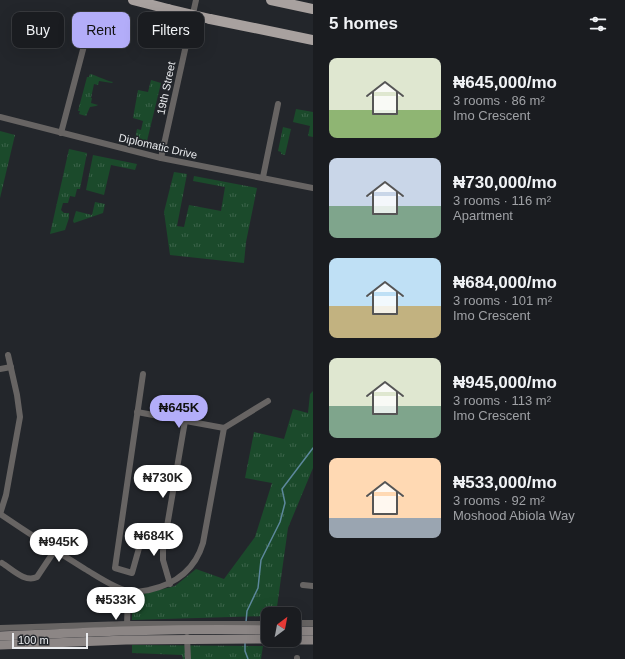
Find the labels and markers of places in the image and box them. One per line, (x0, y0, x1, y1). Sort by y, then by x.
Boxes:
pin: ₦645K (151, 395, 207, 429)
pin: ₦730K (135, 465, 191, 499)
pin: ₦684K (126, 523, 182, 557)
pin: ₦945K (31, 529, 87, 563)
pin: ₦533K (88, 587, 144, 621)

